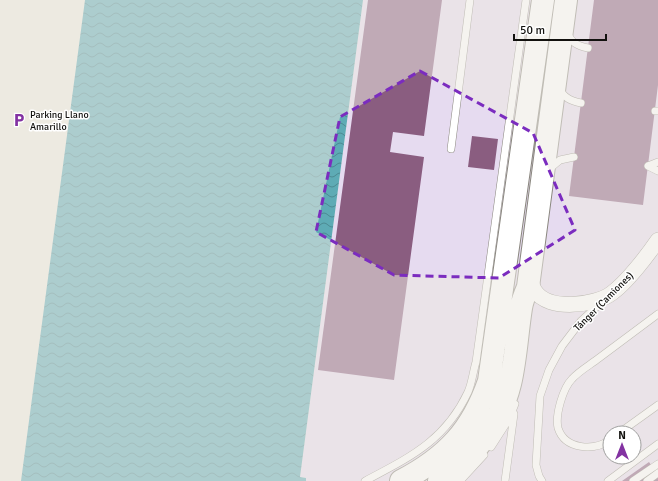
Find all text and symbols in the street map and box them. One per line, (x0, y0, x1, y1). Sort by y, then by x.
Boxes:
scale bar (514, 16, 606, 42)
text: 50 m (520, 23, 545, 38)
place label: Parking Llano Amarillo (30, 109, 89, 133)
parking icon: Parking Llano Amarillo (11, 112, 27, 128)
street label: Tánger (Camiones) (571, 269, 636, 334)
north arrow (602, 425, 642, 465)
text: N (618, 429, 626, 442)

